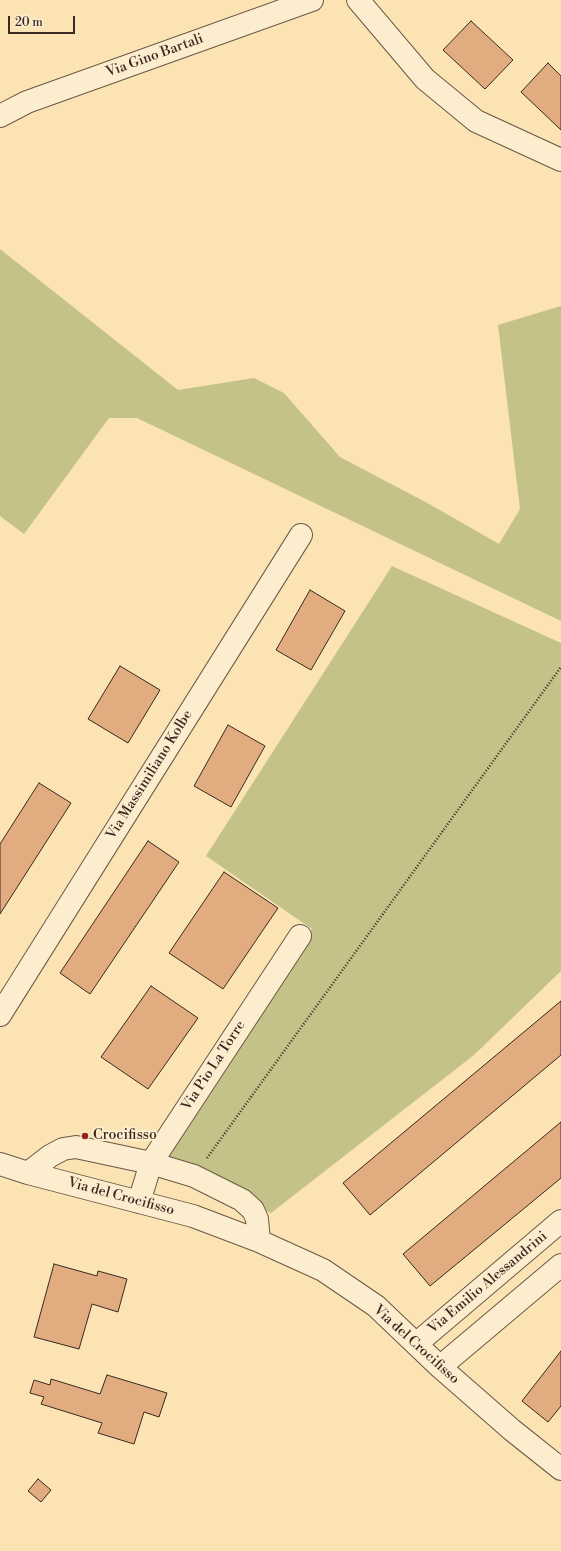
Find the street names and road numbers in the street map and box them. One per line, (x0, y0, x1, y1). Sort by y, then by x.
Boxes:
street label: Via Gino Bartali (104, 31, 206, 81)
street label: Via Massimiliano Kolbe (103, 707, 197, 843)
street label: Via Pio La Torre (179, 1018, 249, 1114)
street label: Via del Crocifisso (66, 1175, 176, 1219)
street label: Via Emilio Alessandrini (425, 1228, 551, 1338)
street label: Via del Crocifisso (370, 1302, 462, 1388)

